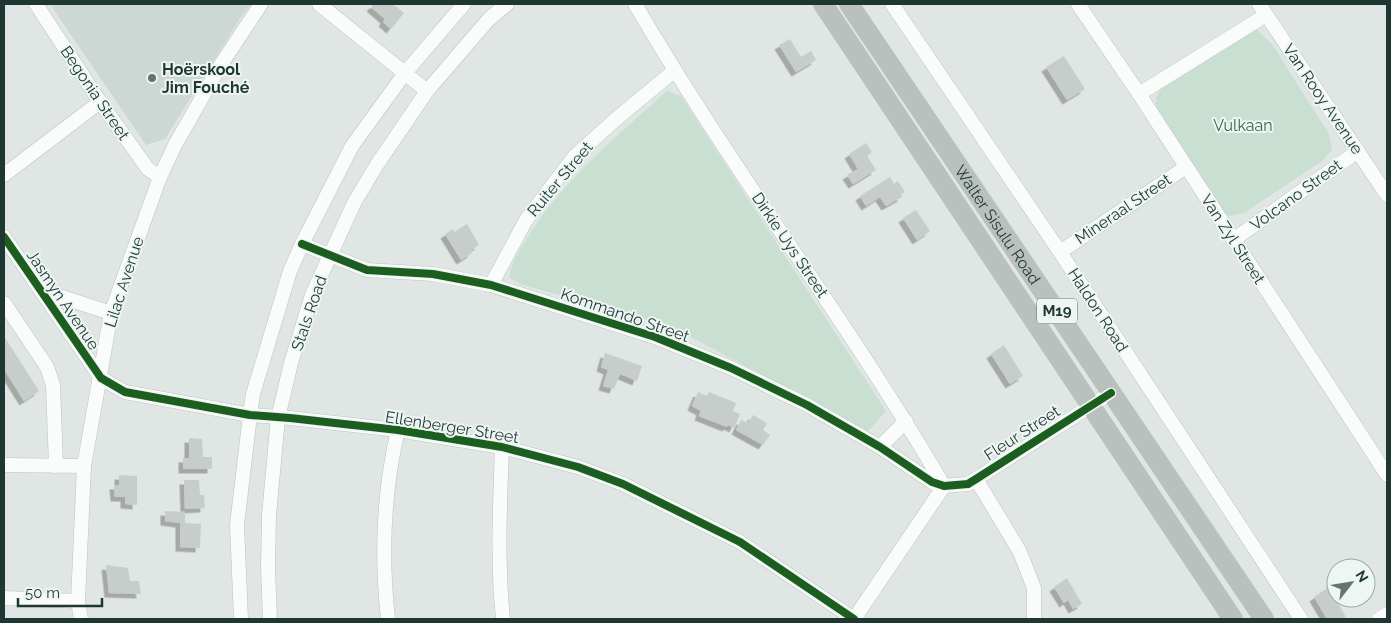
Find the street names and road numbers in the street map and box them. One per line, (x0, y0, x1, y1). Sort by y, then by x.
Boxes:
street label: Van Rooy Avenue (1279, 40, 1367, 158)
street label: Begonia Street (57, 42, 134, 144)
street label: Ruiter Street (523, 137, 597, 220)
street label: Volcano Street (1247, 155, 1346, 235)
street label: Walter Sisulu Road (951, 161, 1045, 288)
street label: Mineraal Street (1071, 170, 1175, 248)
street label: Dirkie Uys Street (748, 189, 833, 302)
street label: Van Zyl Street (1197, 191, 1269, 288)
street label: Lilac Avenue (100, 234, 148, 330)
street label: Jasmyn Avenue (23, 246, 103, 354)
street label: Haldon Road (1064, 265, 1132, 355)
street label: Stals Road (287, 273, 331, 353)
street label: Kommando Street (558, 284, 692, 346)
road number: M19 (1037, 298, 1077, 324)
street label: Fleur Street (981, 401, 1064, 464)
street label: Ellenberger Street (384, 407, 521, 447)

